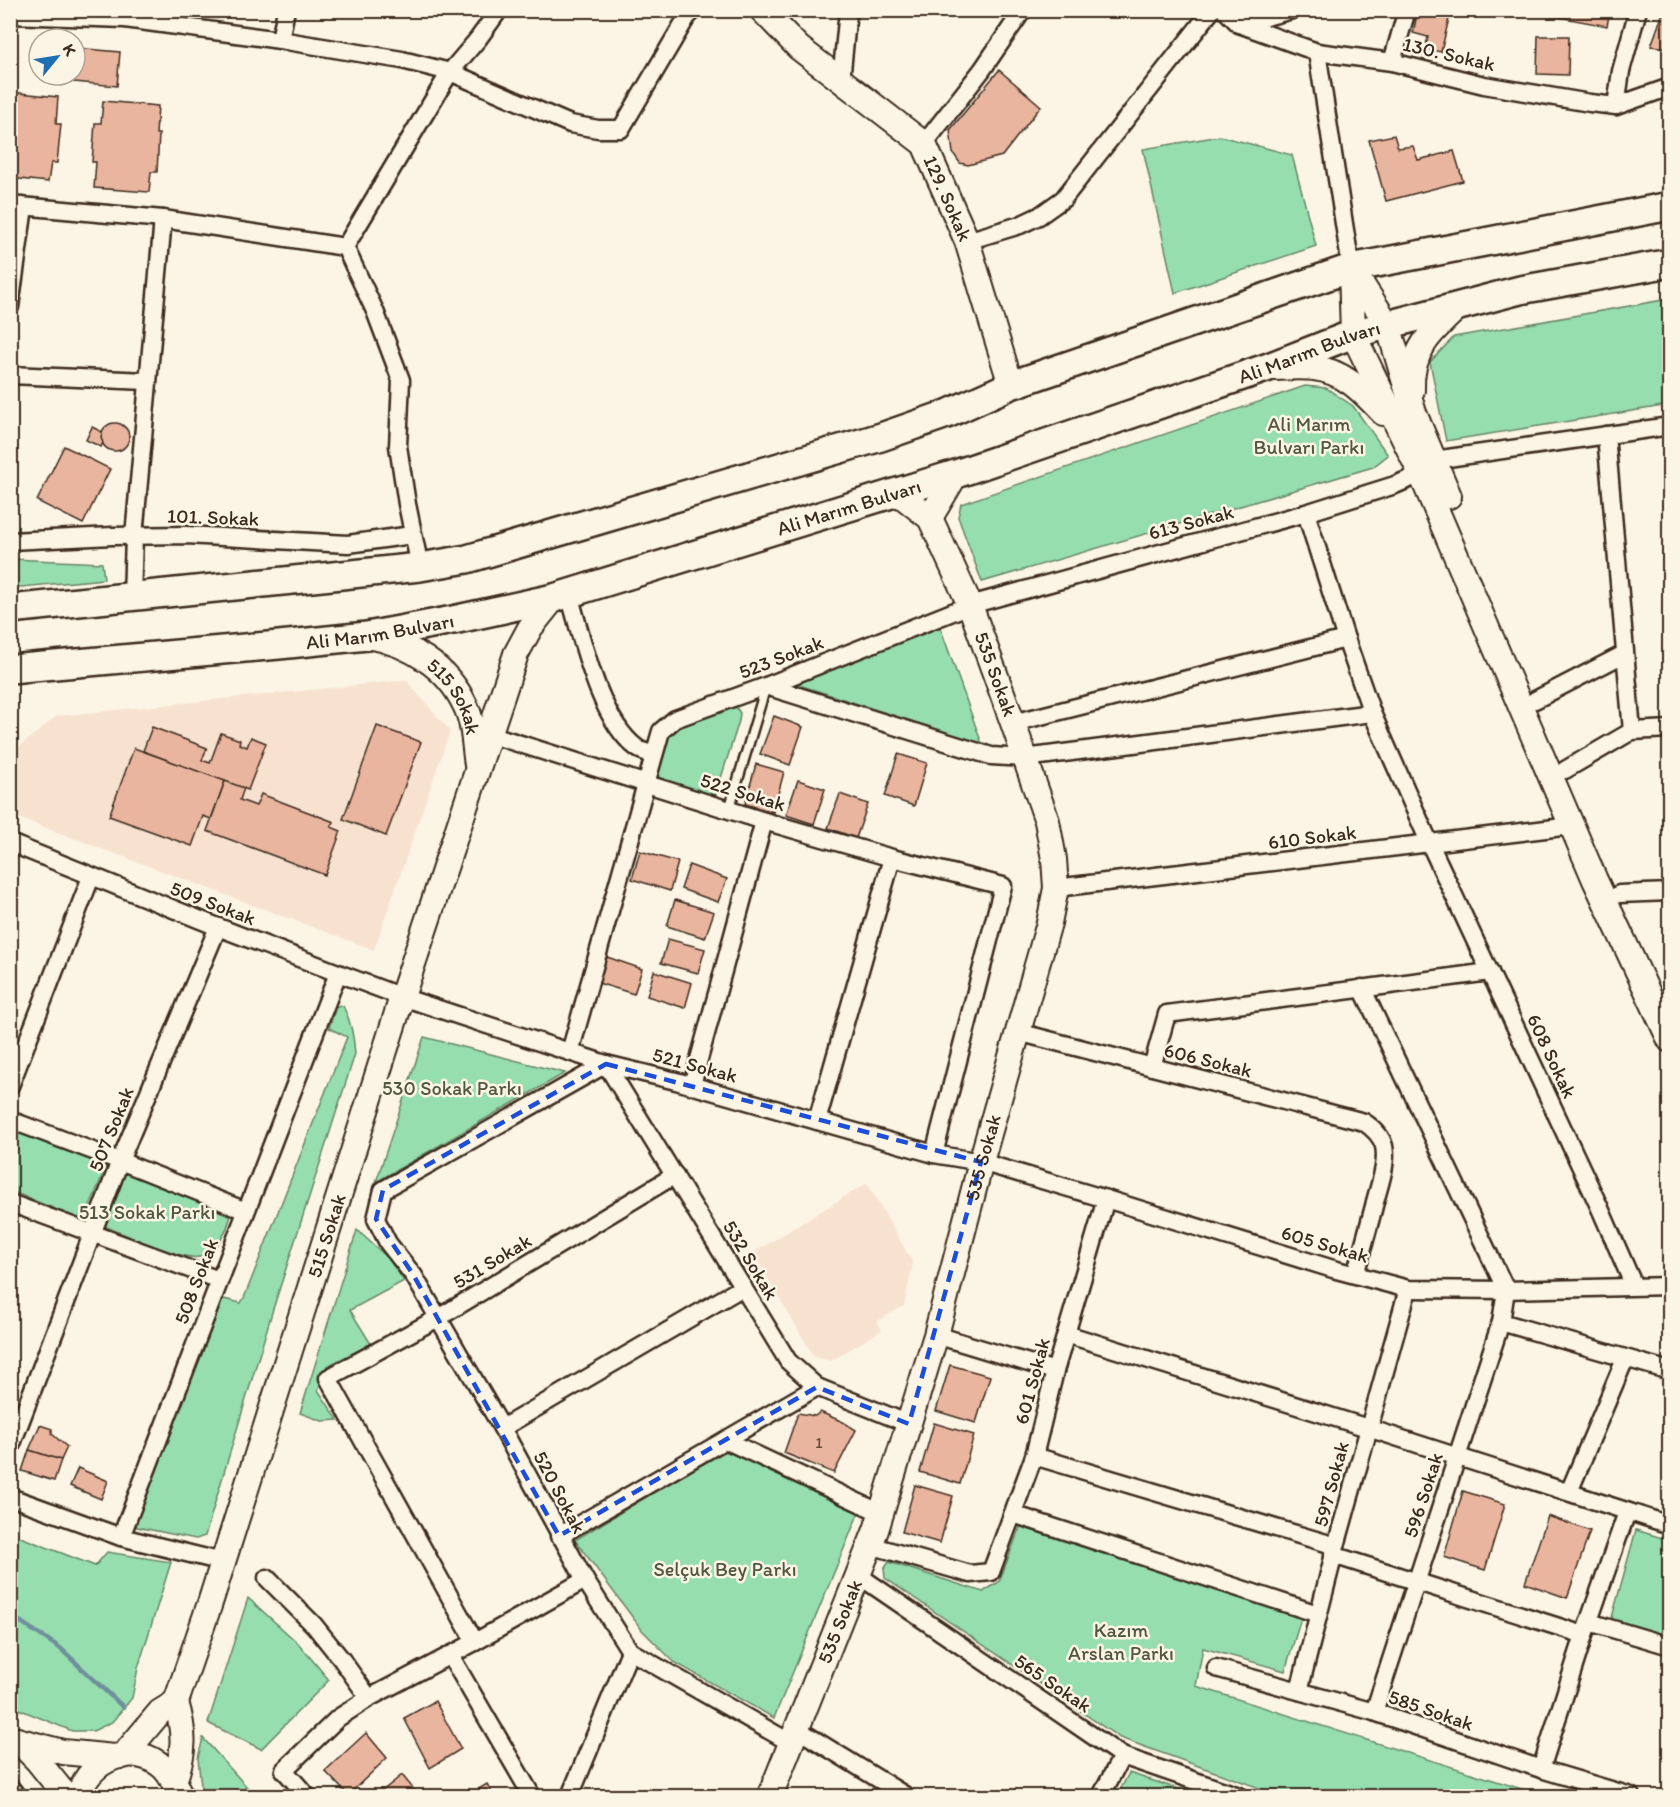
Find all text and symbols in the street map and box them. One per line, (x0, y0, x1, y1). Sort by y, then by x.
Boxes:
north arrow (27, 27, 87, 87)
street label: 130. Sokak (1401, 32, 1497, 76)
text: K (59, 41, 81, 60)
street label: 129. Sokak (919, 152, 978, 245)
street label: Ali Marım Bulvarı (1235, 315, 1383, 389)
park label: Ali Marım Bulvarı Parkı (1254, 412, 1364, 459)
street label: Ali Marım Bulvarı (774, 474, 924, 541)
street label: 613 Sokak (1146, 499, 1236, 545)
street label: 101. Sokak (167, 503, 259, 531)
street label: Ali Marım Bulvarı (305, 608, 456, 654)
street label: 535 Sokak (970, 628, 1022, 720)
street label: 523 Sokak (735, 630, 827, 684)
street label: 515 Sokak (422, 653, 485, 736)
street label: 522 Sokak (697, 768, 789, 816)
street label: 610 Sokak (1267, 820, 1357, 854)
street label: 509 Sokak (167, 876, 259, 930)
street label: 608 Sokak (1522, 1010, 1582, 1102)
street label: 606 Sokak (1162, 1037, 1254, 1083)
street label: 521 Sokak (650, 1042, 740, 1088)
park label: 530 Sokak Parkı (382, 1076, 522, 1100)
street label: 507 Sokak (83, 1083, 139, 1175)
street label: 535 Sokak (960, 1112, 1006, 1203)
street label: 515 Sokak (302, 1191, 351, 1281)
park label: 513 Sokak Parkı (79, 1200, 215, 1224)
street label: 532 Sokak (718, 1216, 784, 1304)
street label: 605 Sokak (1279, 1220, 1371, 1268)
street label: 531 Sokak (449, 1228, 535, 1294)
street label: 508 Sokak (169, 1235, 223, 1327)
street label: 601 Sokak (1009, 1335, 1055, 1427)
house number: 1 (815, 1433, 823, 1452)
street label: 597 Sokak (1308, 1439, 1354, 1529)
street label: 520 Sokak (528, 1447, 592, 1537)
street label: 596 Sokak (1398, 1449, 1448, 1541)
park label: Selçuk Bey Parkı (653, 1557, 797, 1581)
street label: 535 Sokak (812, 1576, 867, 1667)
park label: Kazım Arslan Parkı (1068, 1618, 1174, 1665)
street label: 565 Sokak (1010, 1648, 1096, 1718)
street label: 585 Sokak (1385, 1684, 1477, 1736)

